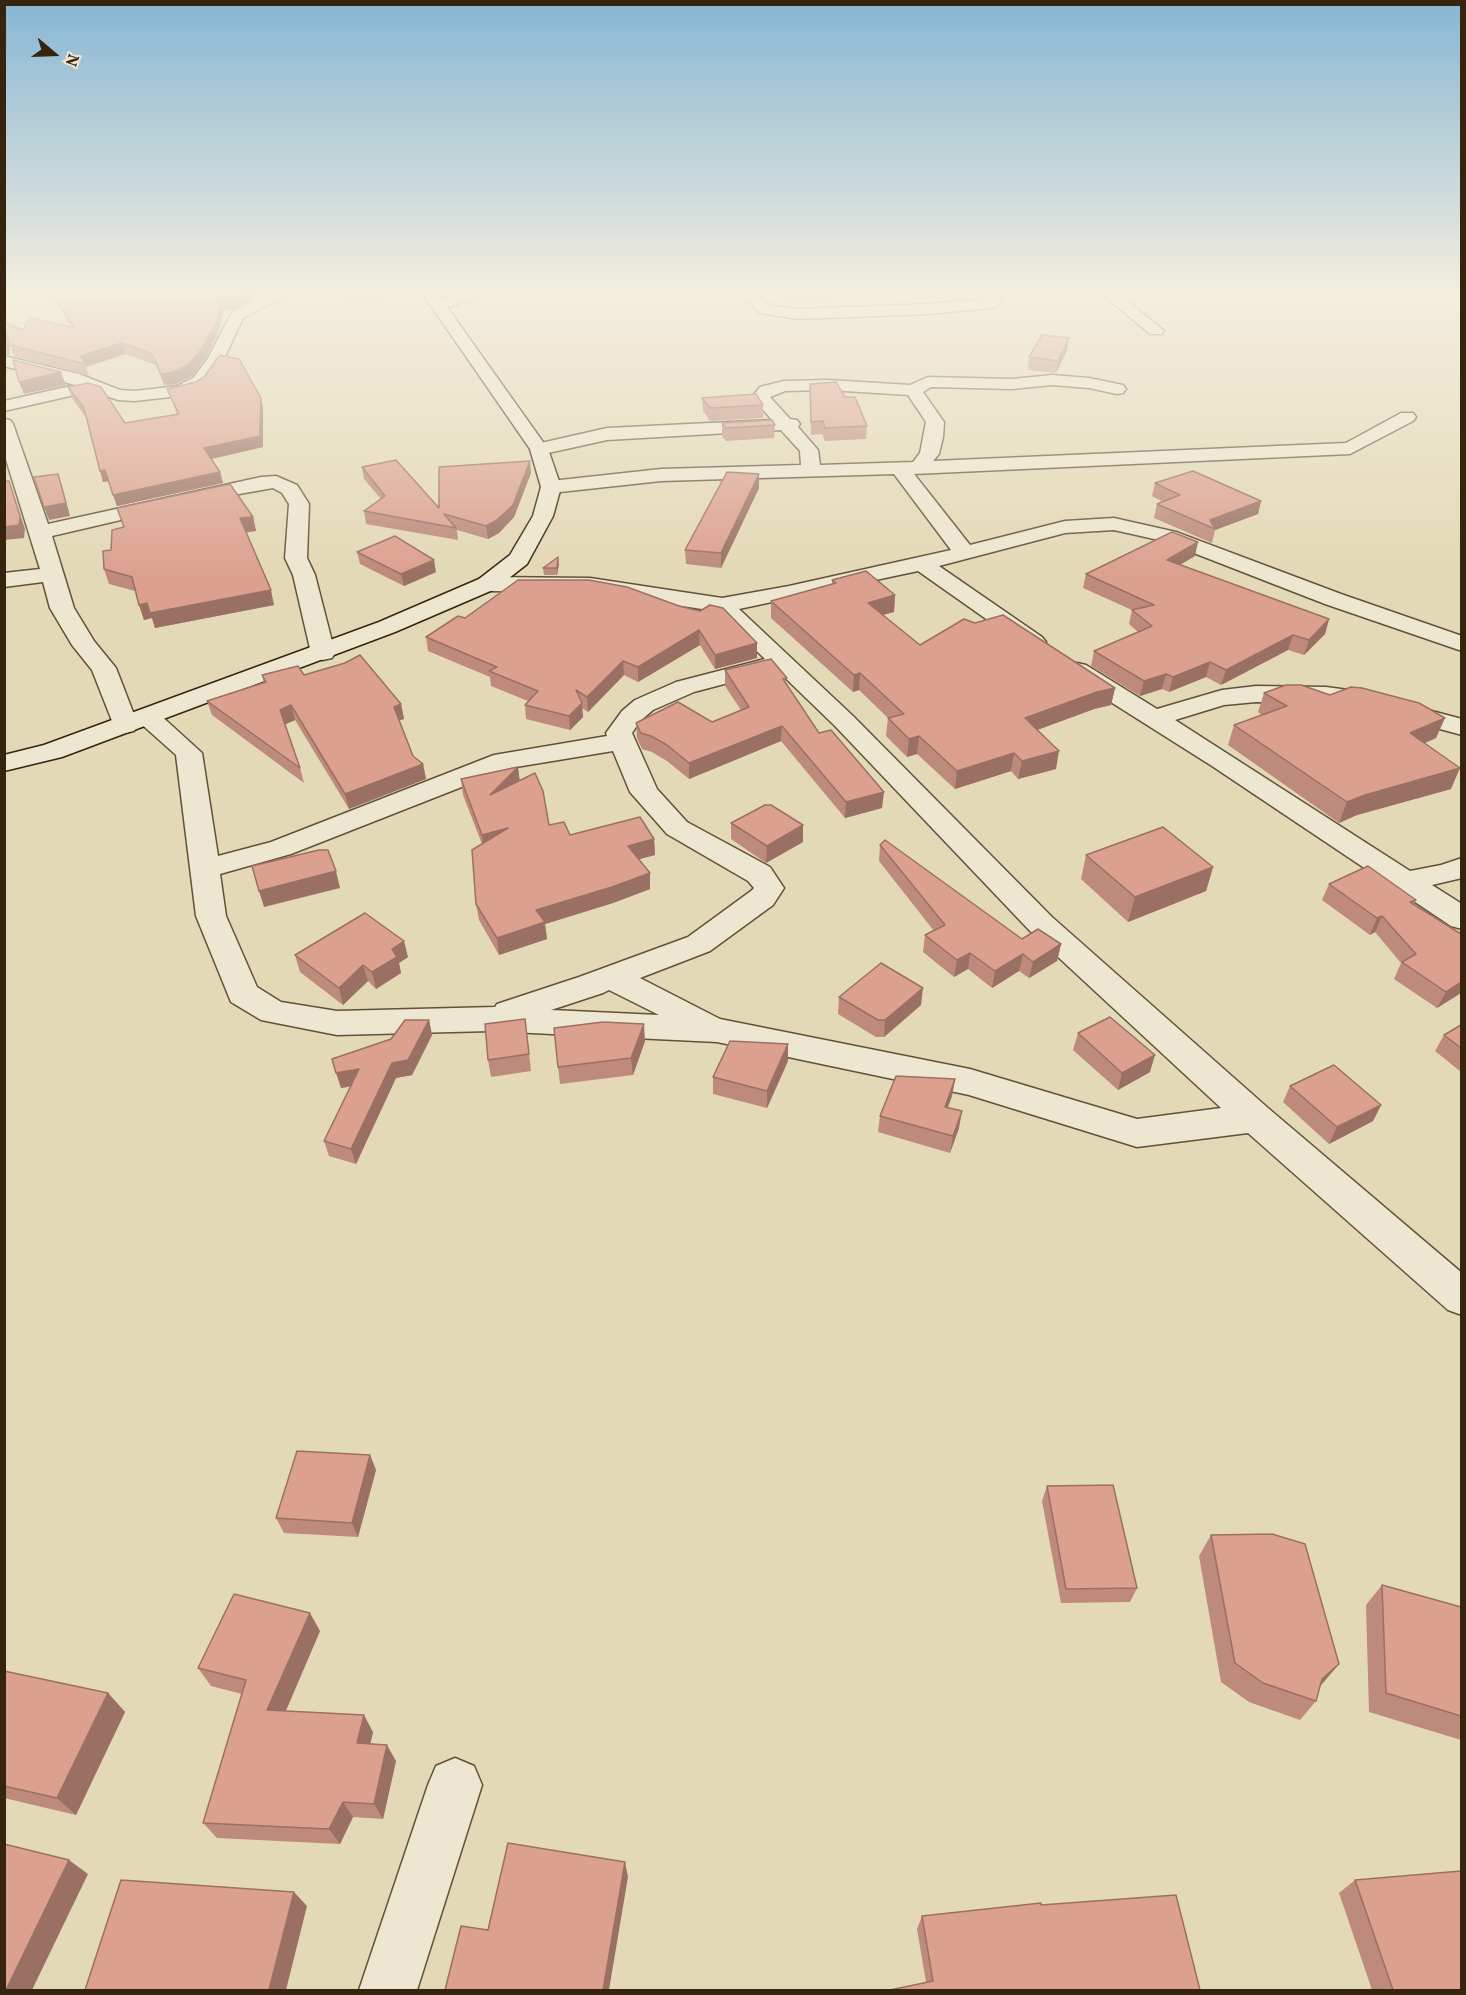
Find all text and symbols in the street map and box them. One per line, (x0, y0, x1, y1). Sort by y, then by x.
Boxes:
north arrow (24, 24, 84, 84)
text: N (59, 51, 83, 69)

